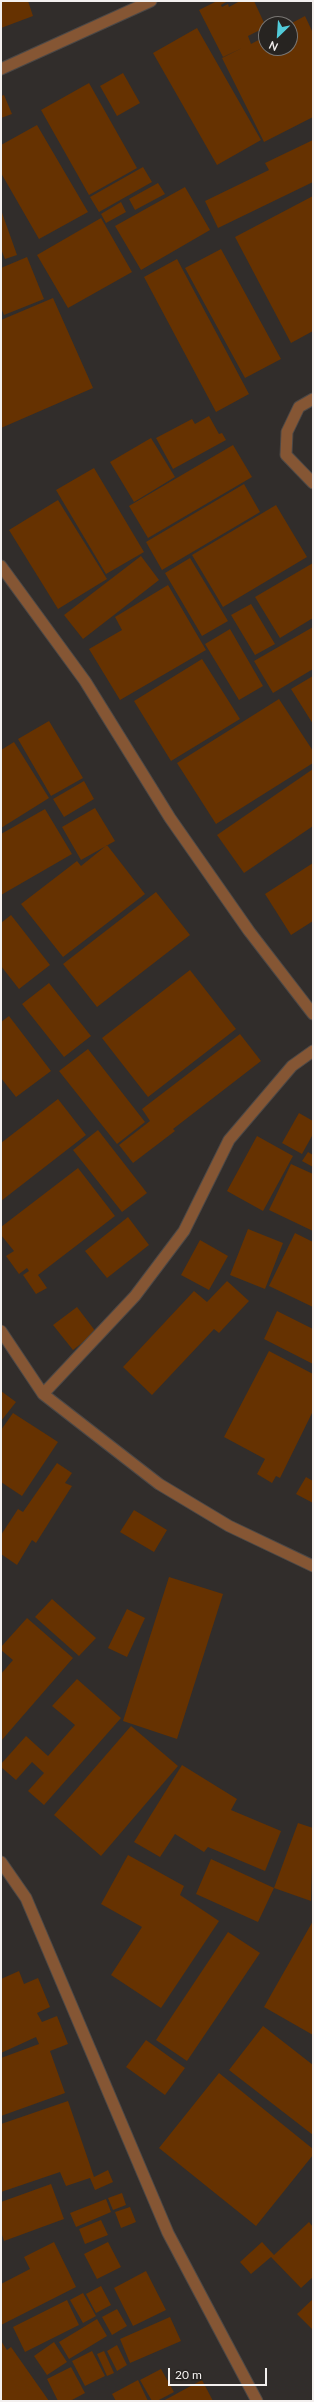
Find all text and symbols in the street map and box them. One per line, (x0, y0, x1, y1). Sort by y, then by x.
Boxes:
north arrow (258, 16, 298, 56)
text: N (267, 39, 280, 54)
scale bar (170, 2360, 269, 2386)
text: 20 m (175, 2367, 202, 2382)

